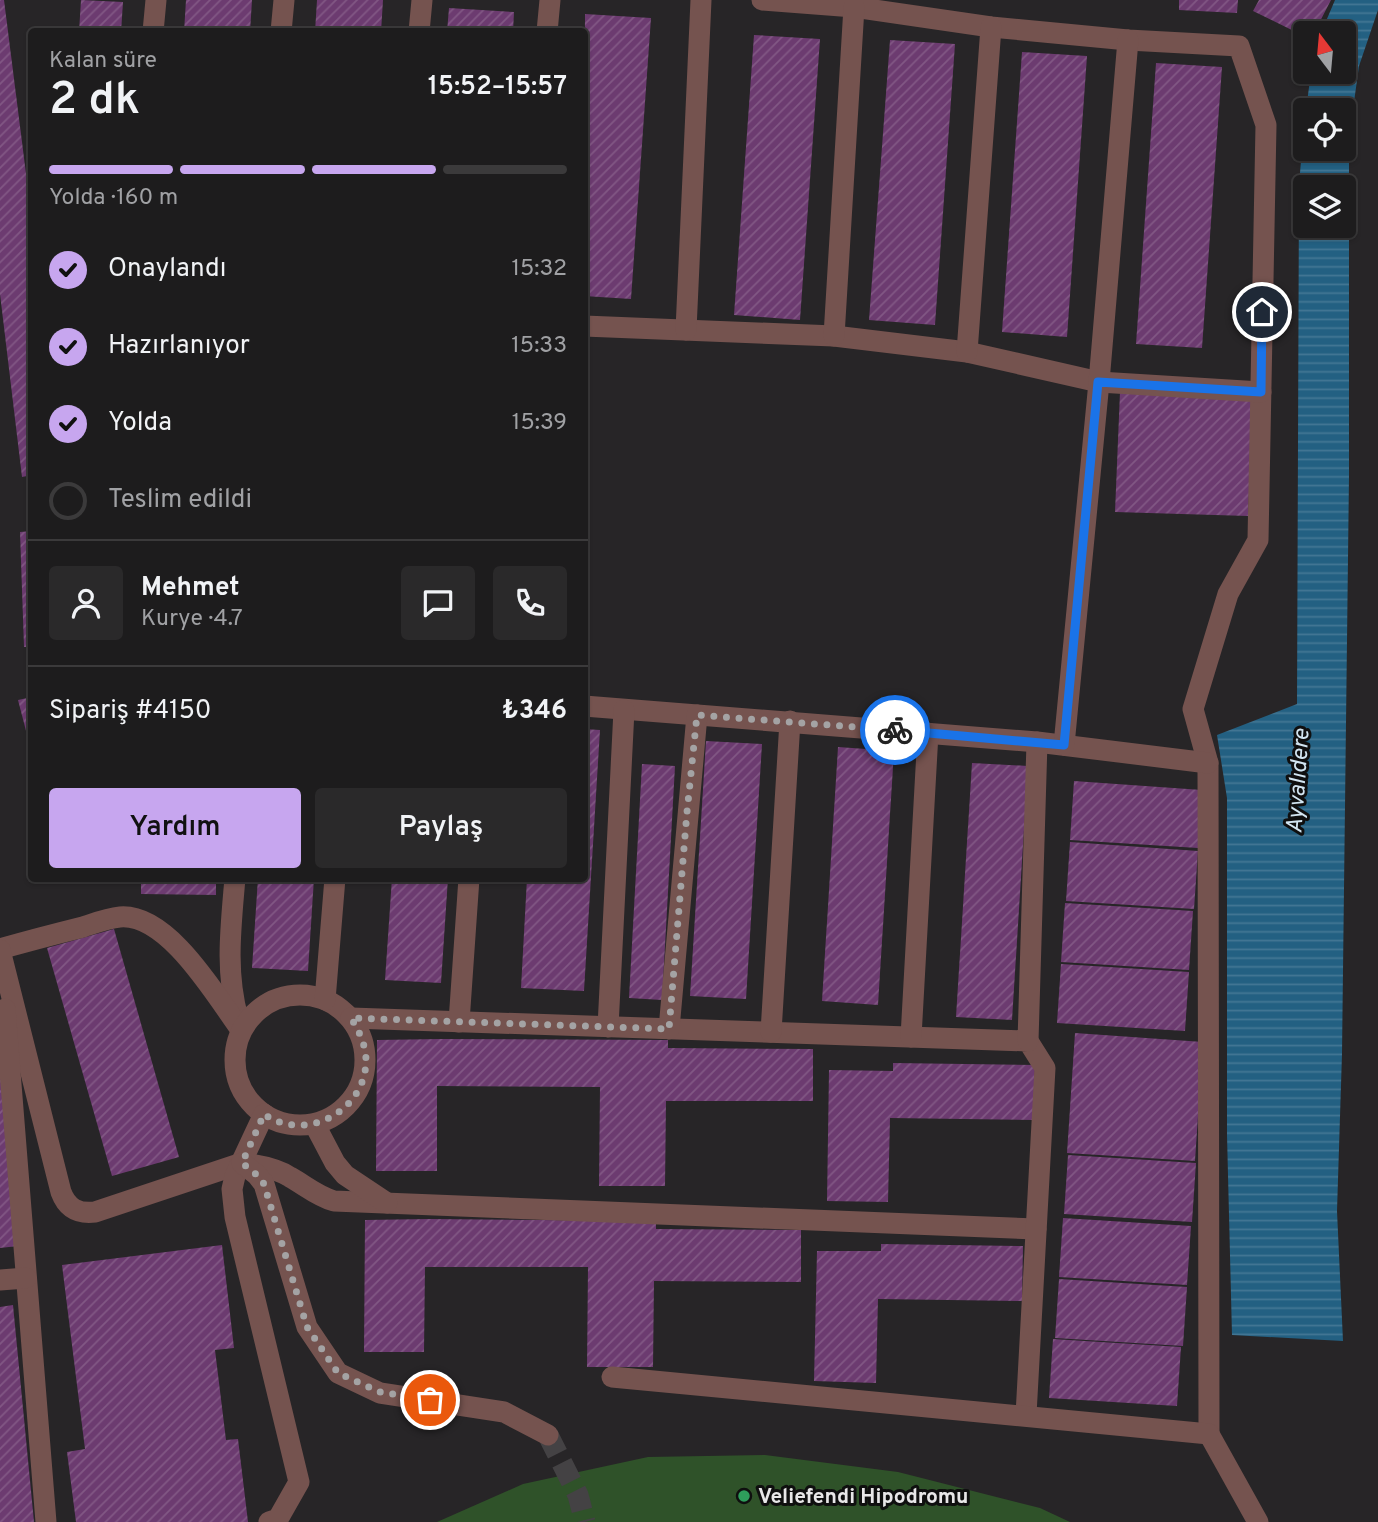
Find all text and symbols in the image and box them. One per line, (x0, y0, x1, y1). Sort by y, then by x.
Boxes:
north arrow (1293, 21, 1356, 84)
map controls (1293, 21, 1356, 238)
text: Kalan süre (49, 47, 157, 76)
text: 15:52–15:57 (428, 71, 567, 104)
text: 2 dk (49, 72, 140, 131)
button: locate (1293, 98, 1356, 161)
button: layers (1293, 175, 1356, 238)
text: Yolda · 160 m (49, 184, 178, 213)
icon: check (49, 251, 87, 289)
text: Onaylandı (108, 253, 226, 286)
text: 15:32 (512, 255, 567, 284)
pin (1232, 282, 1292, 342)
icon: home (1243, 293, 1281, 331)
icon: check (49, 328, 87, 366)
text: Hazırlanıyor (108, 330, 250, 363)
text: 15:33 (511, 332, 567, 361)
icon: check (49, 405, 87, 443)
text: Yolda (108, 407, 172, 440)
text: 15:39 (512, 409, 567, 438)
text: Teslim edildi (108, 484, 252, 517)
button: person (49, 566, 123, 640)
button: chat (401, 566, 475, 640)
button: phone (493, 566, 567, 640)
text: Mehmet (141, 572, 240, 605)
text: Kurye · 4.7 (141, 605, 243, 634)
text: Sipariş #4150 (49, 695, 212, 728)
text: ₺346 (502, 695, 567, 728)
courier (860, 695, 930, 765)
icon: bike (876, 711, 914, 749)
water label: Ayvalıdere (1281, 727, 1318, 834)
button: Yardım (49, 788, 301, 868)
button: Paylaş (315, 788, 567, 868)
pin (400, 1370, 460, 1430)
icon: bag (411, 1381, 449, 1419)
place label: Veliefendi Hipodromu (758, 1484, 969, 1511)
marker: Veliefendi Hipodromu (736, 1488, 752, 1504)

